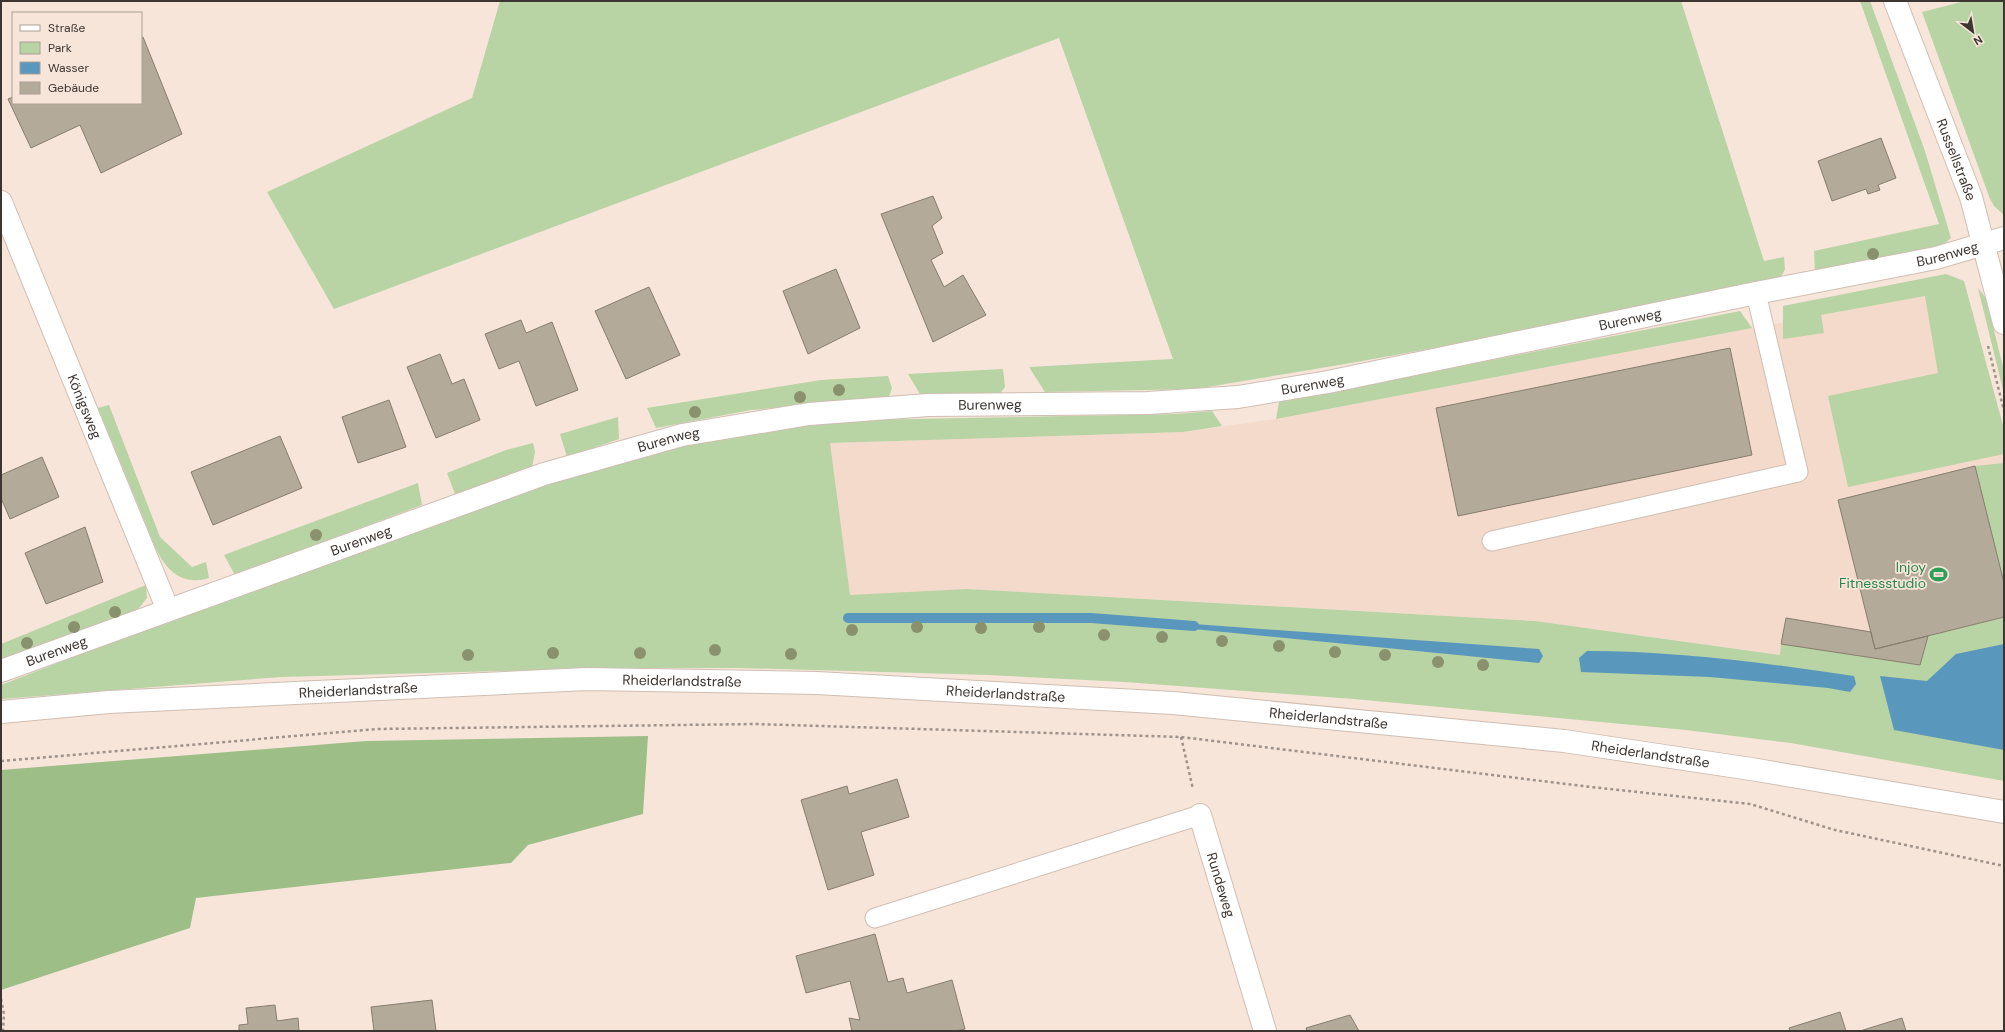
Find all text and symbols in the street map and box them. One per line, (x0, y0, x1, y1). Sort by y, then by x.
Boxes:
legend (12, 12, 142, 104)
north arrow (1953, 12, 1993, 52)
text: Straße (48, 20, 85, 36)
text: N (1971, 33, 1985, 49)
text: Park (48, 40, 72, 56)
text: Wasser (48, 60, 89, 76)
text: Gebäude (48, 80, 99, 96)
street label: Russellstraße (1932, 116, 1981, 203)
street label: Burenweg (1915, 237, 1981, 271)
street label: Burenweg (1597, 304, 1663, 334)
street label: Burenweg (1280, 370, 1346, 399)
street label: Königsweg (63, 372, 106, 442)
street label: Burenweg (958, 395, 1022, 414)
street label: Burenweg (635, 423, 701, 456)
street label: Burenweg (328, 521, 394, 560)
place label: Injoy Fitnessstudio (1839, 558, 1926, 592)
sports icon: Injoy Fitnessstudio (1929, 565, 1949, 585)
street label: Burenweg (24, 632, 90, 670)
street label: Rheiderlandstraße (622, 671, 742, 691)
street label: Rheiderlandstraße (298, 678, 418, 702)
street label: Rheiderlandstraße (946, 681, 1066, 706)
street label: Rheiderlandstraße (1268, 703, 1389, 733)
street label: Rheiderlandstraße (1590, 736, 1711, 772)
street label: Rundeweg (1203, 850, 1239, 920)

